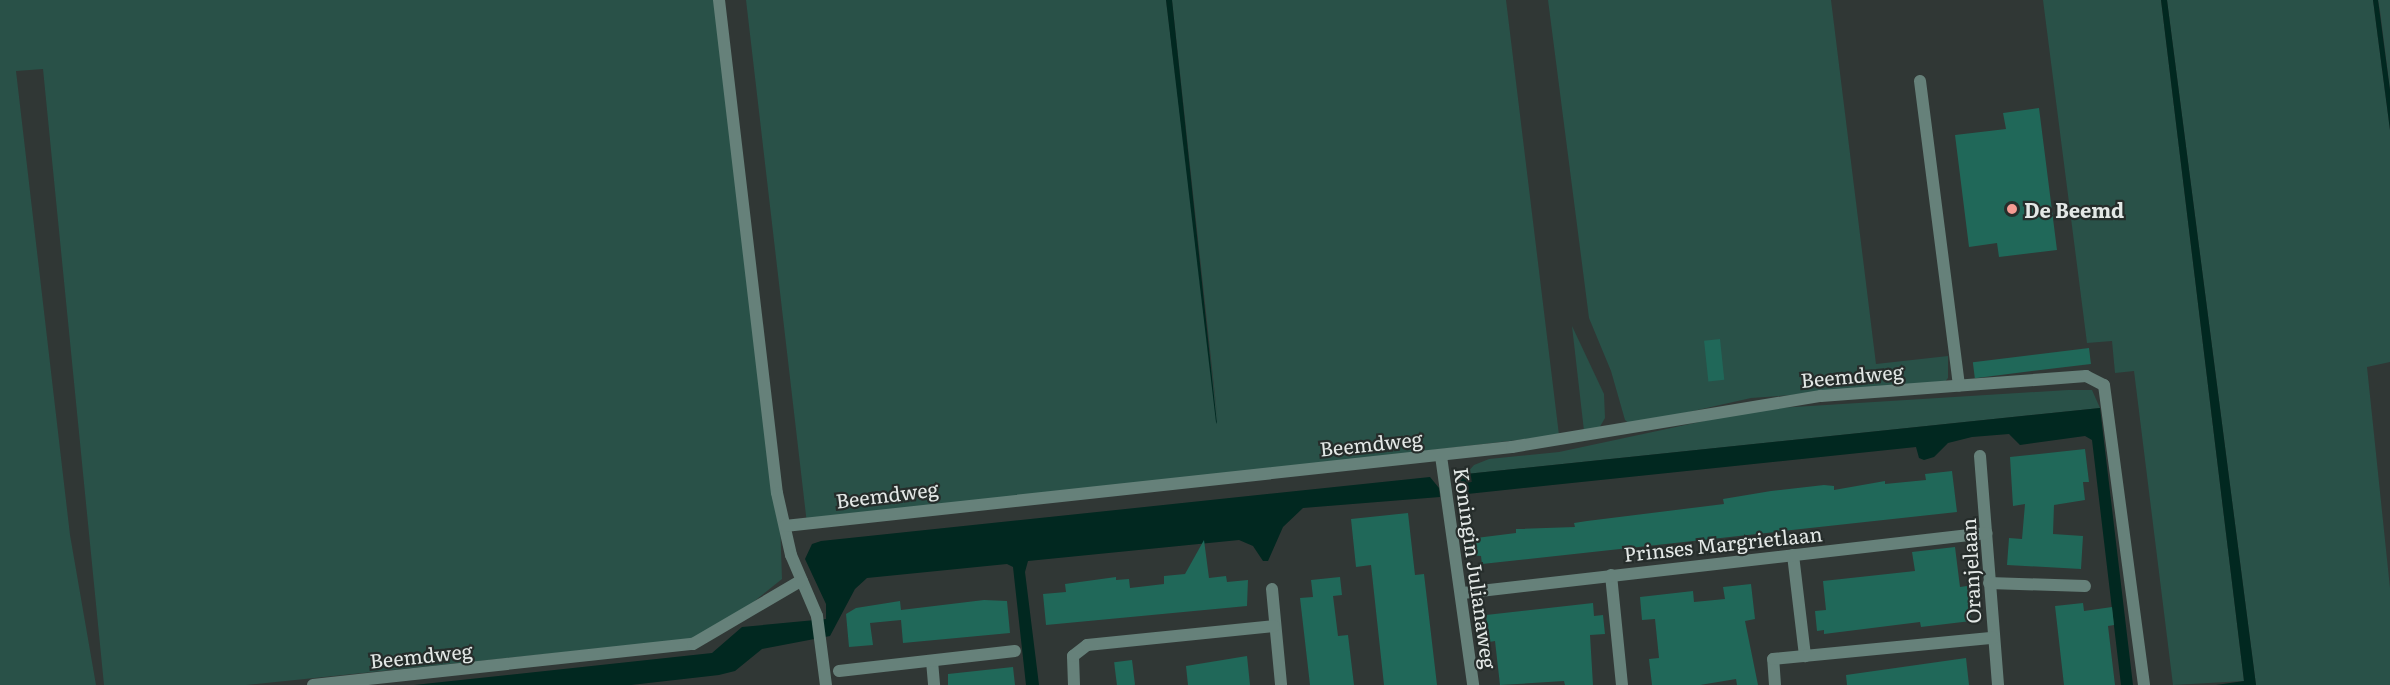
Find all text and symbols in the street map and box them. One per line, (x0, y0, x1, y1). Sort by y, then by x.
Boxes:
place label: De Beemd (2024, 197, 2124, 221)
marker: De Beemd (2005, 202, 2019, 216)
street label: Beemdweg (1799, 359, 1905, 391)
street label: Beemdweg (1318, 426, 1424, 460)
street label: Koningin Julianaweg (1450, 466, 1502, 670)
street label: Beemdweg (834, 476, 940, 512)
street label: Oranjelaan (1955, 518, 1985, 624)
street label: Prinses Margrietlaan (1622, 521, 1824, 565)
street label: Beemdweg (368, 638, 474, 672)

